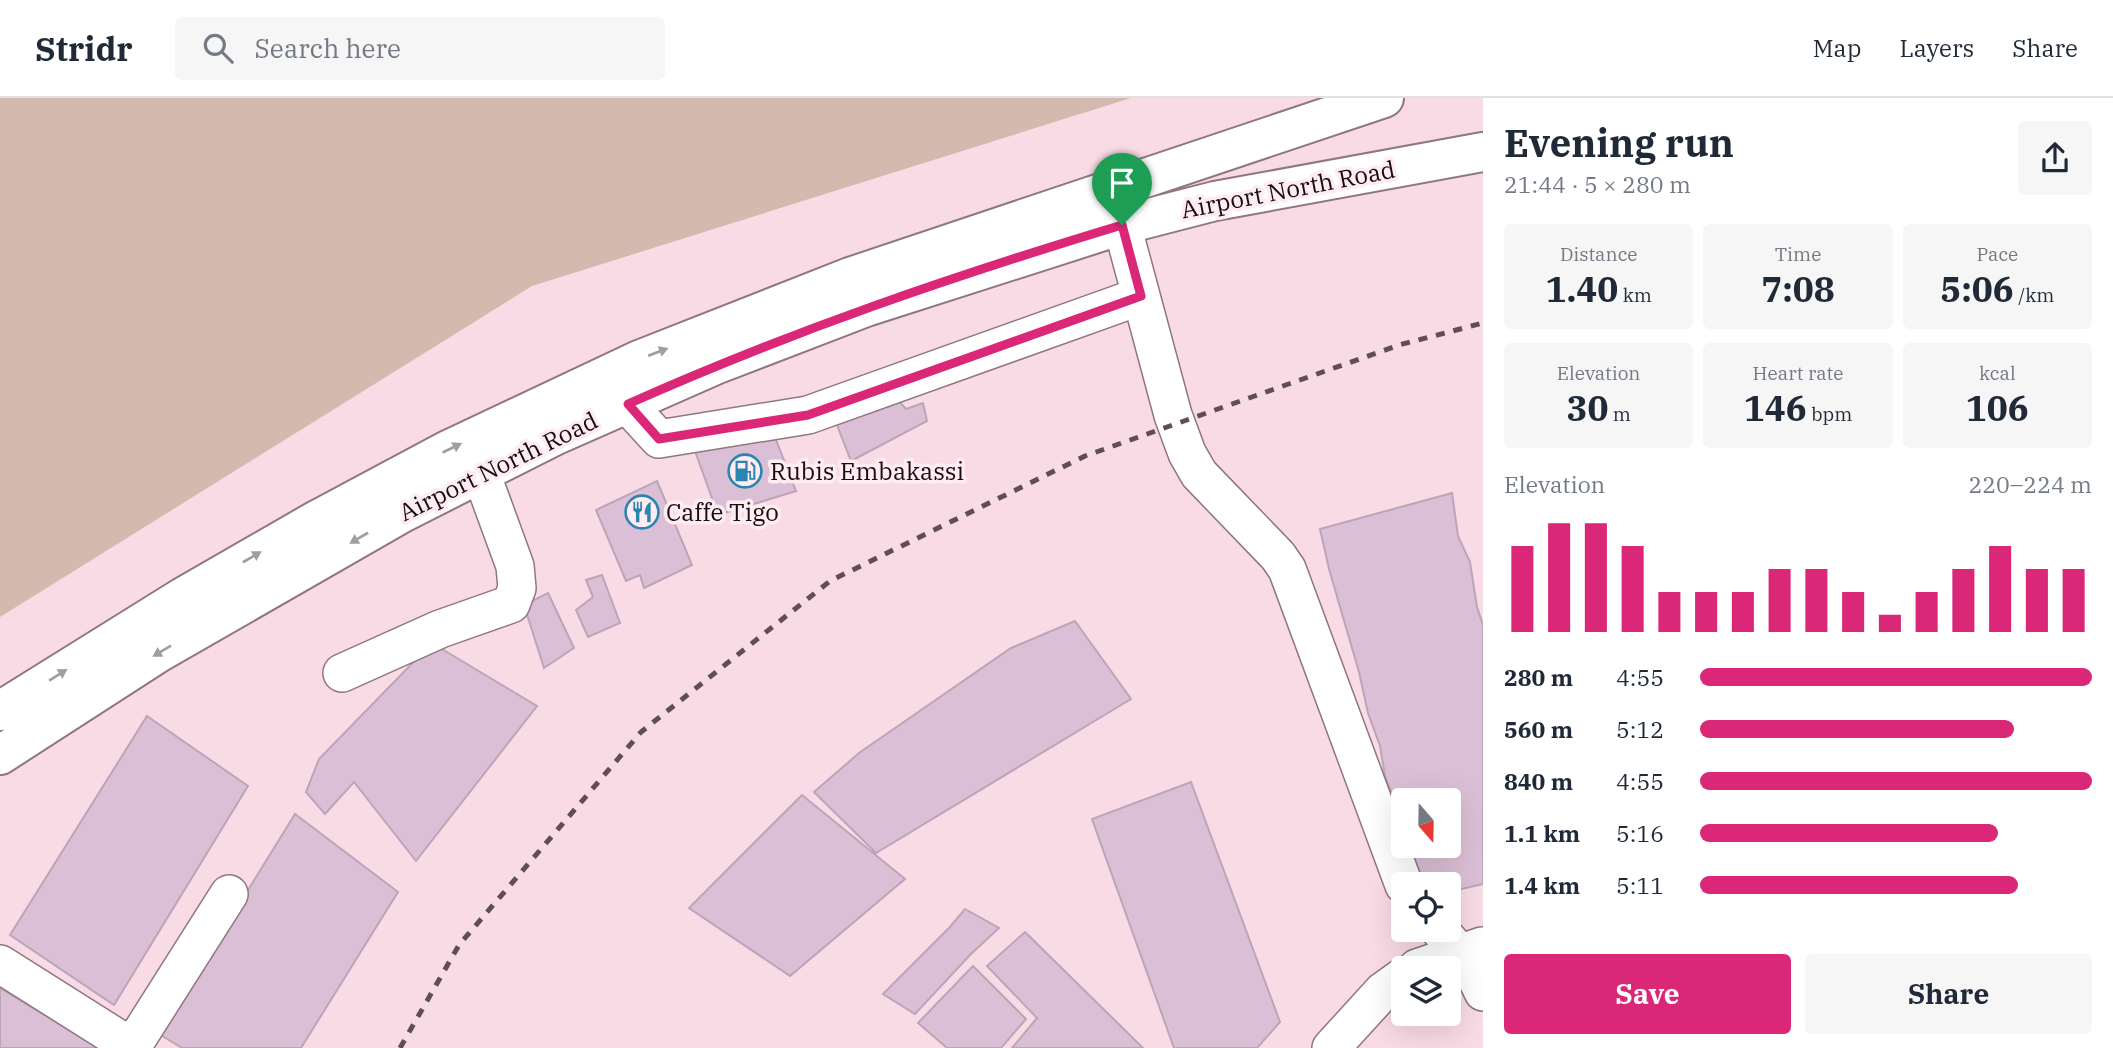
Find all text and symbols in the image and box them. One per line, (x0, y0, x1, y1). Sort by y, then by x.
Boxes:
search box (175, 17, 665, 80)
text: Stridr (35, 27, 133, 70)
icon: search (199, 29, 237, 67)
text: Search here (255, 31, 401, 65)
text: Map (1813, 32, 1861, 64)
text: Layers (1899, 32, 1974, 64)
text: Share (2012, 32, 2078, 64)
text: Evening run (1504, 118, 1734, 167)
button: share (2018, 121, 2092, 195)
pin (1092, 153, 1152, 225)
street label: Airport North Road (1178, 153, 1398, 225)
icon: arrive (1103, 164, 1141, 202)
text: 21:44 · 5 × 280 m (1504, 169, 1691, 199)
text: Distance (1560, 242, 1637, 266)
text: Time (1775, 242, 1821, 266)
text: Pace (1976, 242, 2018, 266)
text: 1.40 (1545, 266, 1618, 312)
text: 7:08 (1761, 266, 1835, 312)
text: 5:06 (1940, 266, 2014, 312)
text: km (1618, 283, 1652, 307)
text: /km (2014, 283, 2054, 307)
one-way arrow (648, 347, 669, 358)
text: Elevation (1557, 361, 1641, 385)
text: Heart rate (1753, 361, 1843, 385)
text: kcal (1979, 361, 2016, 385)
text: 30 (1566, 385, 1608, 431)
text: 146 (1744, 385, 1807, 431)
text: 106 (1966, 385, 2029, 431)
text: m (1608, 402, 1631, 426)
text: bpm (1807, 402, 1852, 426)
street label: Airport North Road (393, 404, 603, 528)
one-way arrow (442, 443, 462, 454)
fuel station icon: Rubis Embakassi (726, 452, 764, 490)
place label: Rubis Embakassi (770, 455, 964, 487)
text: Elevation (1504, 469, 1605, 499)
text: 220–224 m (1968, 469, 2092, 499)
restaurant icon: Caffe Tigo (623, 493, 661, 531)
place label: Caffe Tigo (666, 496, 779, 528)
one-way arrow (349, 532, 369, 544)
one-way arrow (243, 551, 262, 563)
one-way arrow (152, 645, 171, 658)
text: 280 m (1504, 662, 1573, 692)
text: 4:55 (1616, 662, 1664, 692)
one-way arrow (48, 668, 67, 681)
text: 560 m (1504, 714, 1573, 744)
text: 5:12 (1616, 714, 1664, 744)
text: 840 m (1504, 766, 1573, 796)
text: 4:55 (1616, 766, 1664, 796)
north arrow (1391, 788, 1461, 858)
map controls (1391, 788, 1461, 1026)
text: 1.1 km (1504, 818, 1580, 848)
text: 5:16 (1616, 818, 1664, 848)
text: 1.4 km (1504, 870, 1580, 900)
text: 5:11 (1616, 870, 1664, 900)
button: locate (1391, 872, 1461, 942)
button: Save (1504, 954, 1791, 1034)
button: Share (1805, 954, 2092, 1034)
button: layers (1391, 956, 1461, 1026)

